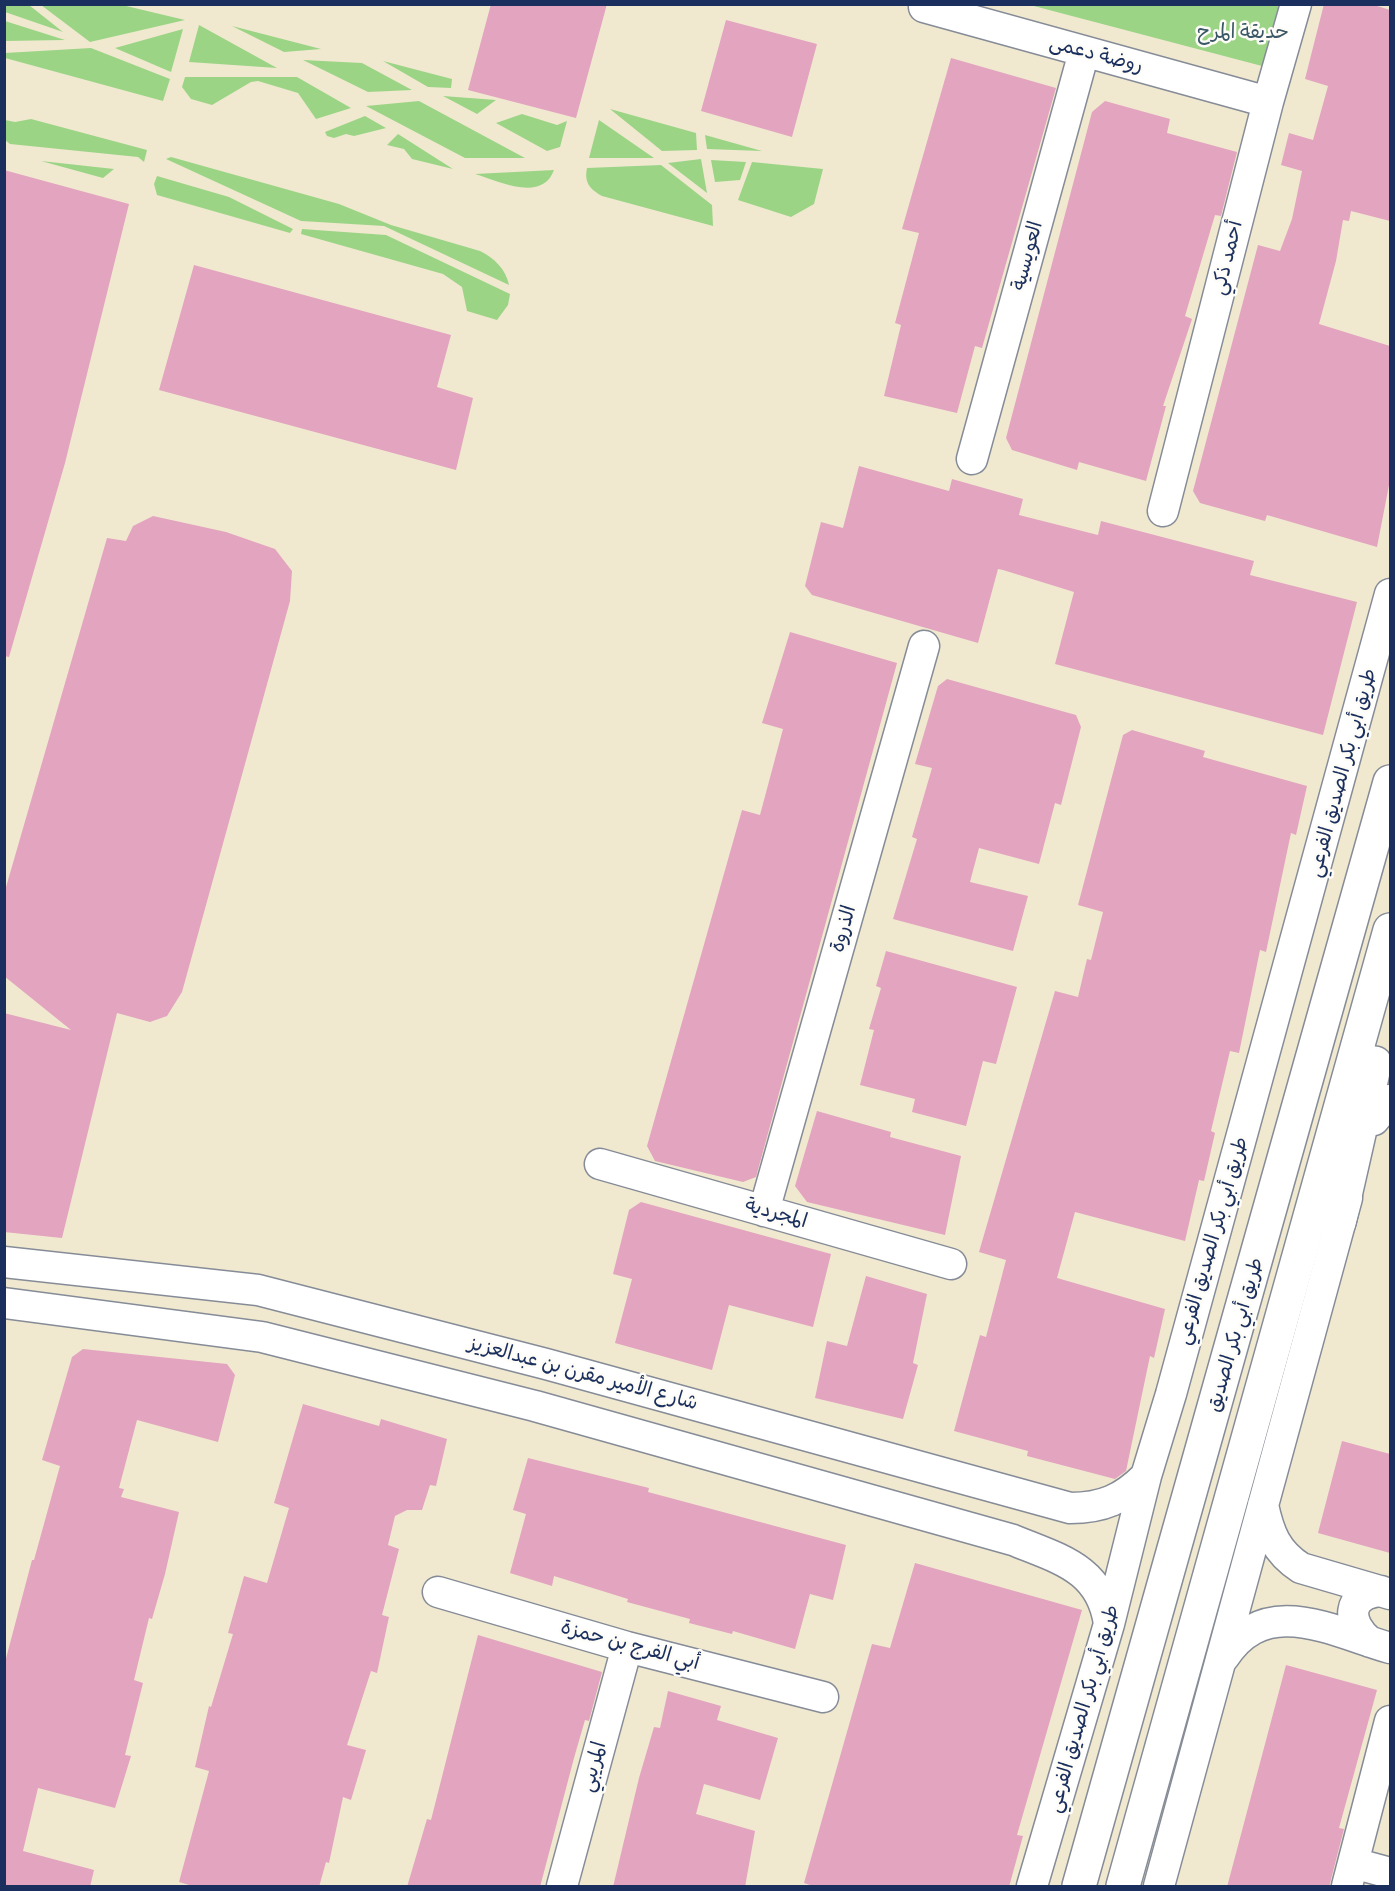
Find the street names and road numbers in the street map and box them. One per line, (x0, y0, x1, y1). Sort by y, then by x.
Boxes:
street label: روضة دعمى (1047, 31, 1145, 79)
street label: أحمد ذكي (1207, 218, 1249, 298)
street label: العويسية (1007, 219, 1049, 293)
street label: طريق أبي بكر الصديق الفرعي (1304, 666, 1382, 880)
street label: الذروة (826, 903, 862, 955)
street label: طريق أبي بكر الصديق الفرعي (1172, 1134, 1254, 1348)
street label: المجردية (742, 1194, 810, 1234)
street label: طريق أبي بكر الصديق (1202, 1255, 1270, 1415)
street label: شارع الأمير مقرن بن عبدالعزيز (466, 1332, 700, 1416)
street label: طريق أبي بكر الصديق الفرعي (1043, 1602, 1125, 1816)
street label: أبي الفرج بن حمزة (558, 1616, 702, 1676)
street label: المريبي (576, 1739, 612, 1795)

